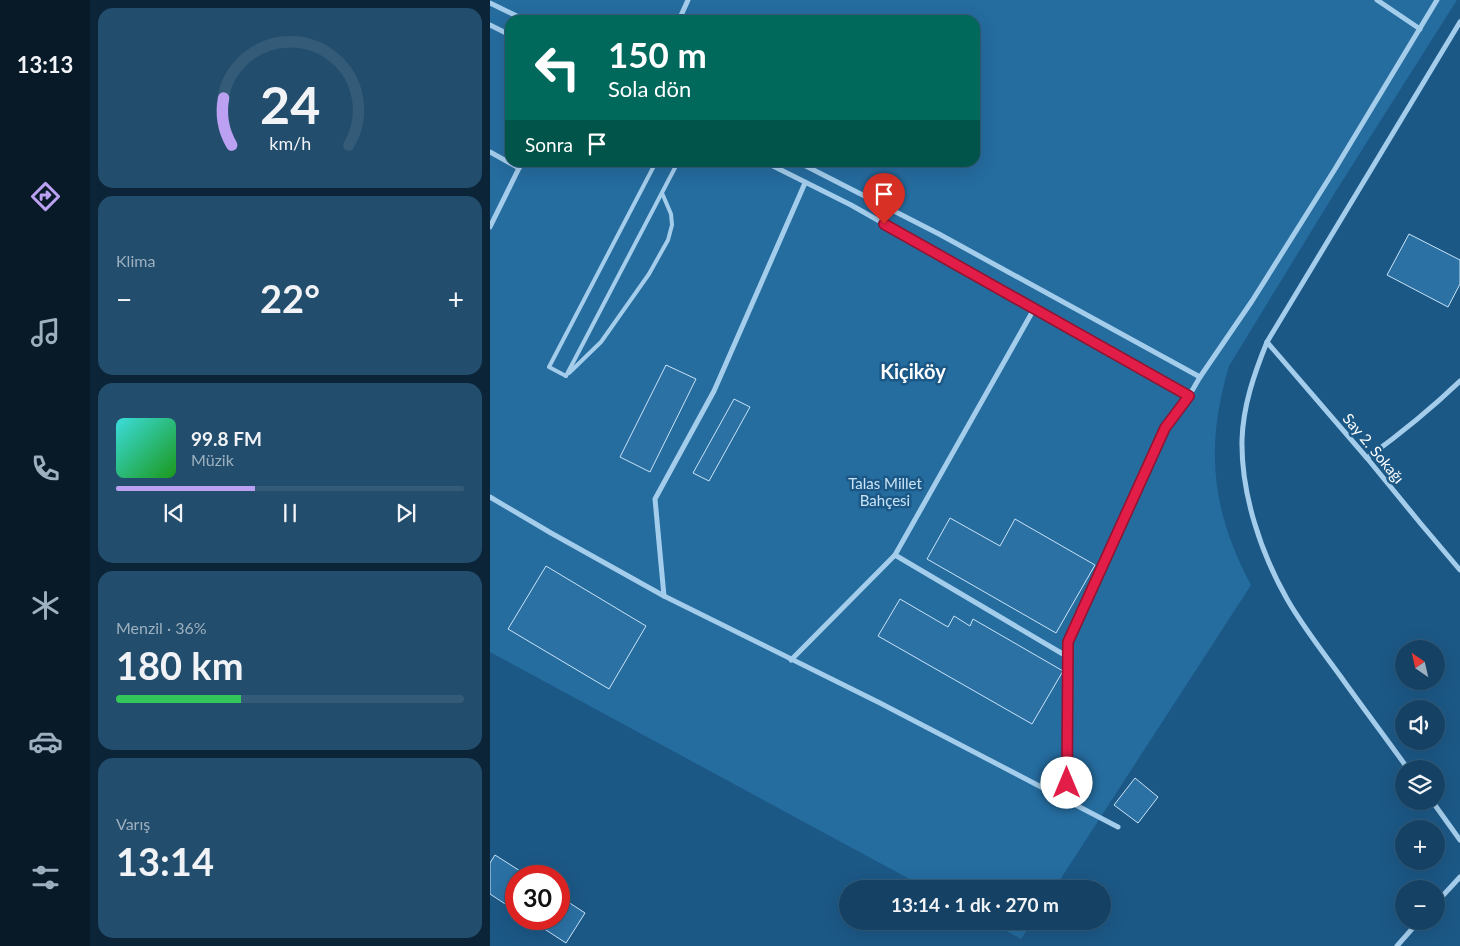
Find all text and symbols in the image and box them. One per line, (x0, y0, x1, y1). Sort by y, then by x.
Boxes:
text: 150 m (608, 33, 707, 75)
icon: left (525, 35, 590, 100)
text: 13:13 (17, 51, 73, 78)
text: 24 (260, 73, 320, 135)
text: Sola dön (608, 75, 691, 102)
icon: arrive (583, 130, 611, 158)
text: km/h (269, 132, 311, 154)
text: Sonra (525, 133, 573, 156)
pin (863, 173, 905, 224)
icon: directions (28, 179, 63, 214)
icon: arrive (870, 180, 898, 208)
text: Klima (116, 251, 155, 270)
text: 22° (260, 275, 320, 321)
text: − (116, 282, 132, 316)
text: + (448, 282, 464, 316)
icon: music (28, 315, 63, 350)
district label: Kiçiköy (880, 359, 946, 383)
street label: Say 2. Sokağı (1340, 409, 1408, 487)
text: 99.8 FM (191, 427, 262, 450)
text: Müzik (191, 450, 234, 469)
icon: phone (28, 451, 63, 486)
park label: Talas Millet Bahçesi (848, 474, 922, 509)
icon: previous (160, 499, 188, 527)
icon: pause (276, 499, 304, 527)
icon: next (392, 499, 420, 527)
icon: climate (28, 588, 63, 623)
text: Menzil · 36% (116, 618, 207, 637)
north arrow (1395, 640, 1445, 690)
map controls (1395, 640, 1445, 930)
text: 180 km (116, 642, 244, 688)
button: sound (1395, 700, 1445, 750)
icon: car (28, 724, 63, 759)
position arrow (1040, 756, 1092, 808)
button: layers (1395, 760, 1445, 810)
text: Varış (116, 814, 150, 833)
button: + (1395, 820, 1445, 870)
text: 13:14 (116, 838, 214, 884)
icon: filters (28, 860, 63, 895)
speed limit sign: 30 (505, 865, 570, 930)
button: − (1395, 880, 1445, 930)
text: 13:14 · 1 dk · 270 m (891, 893, 1059, 916)

